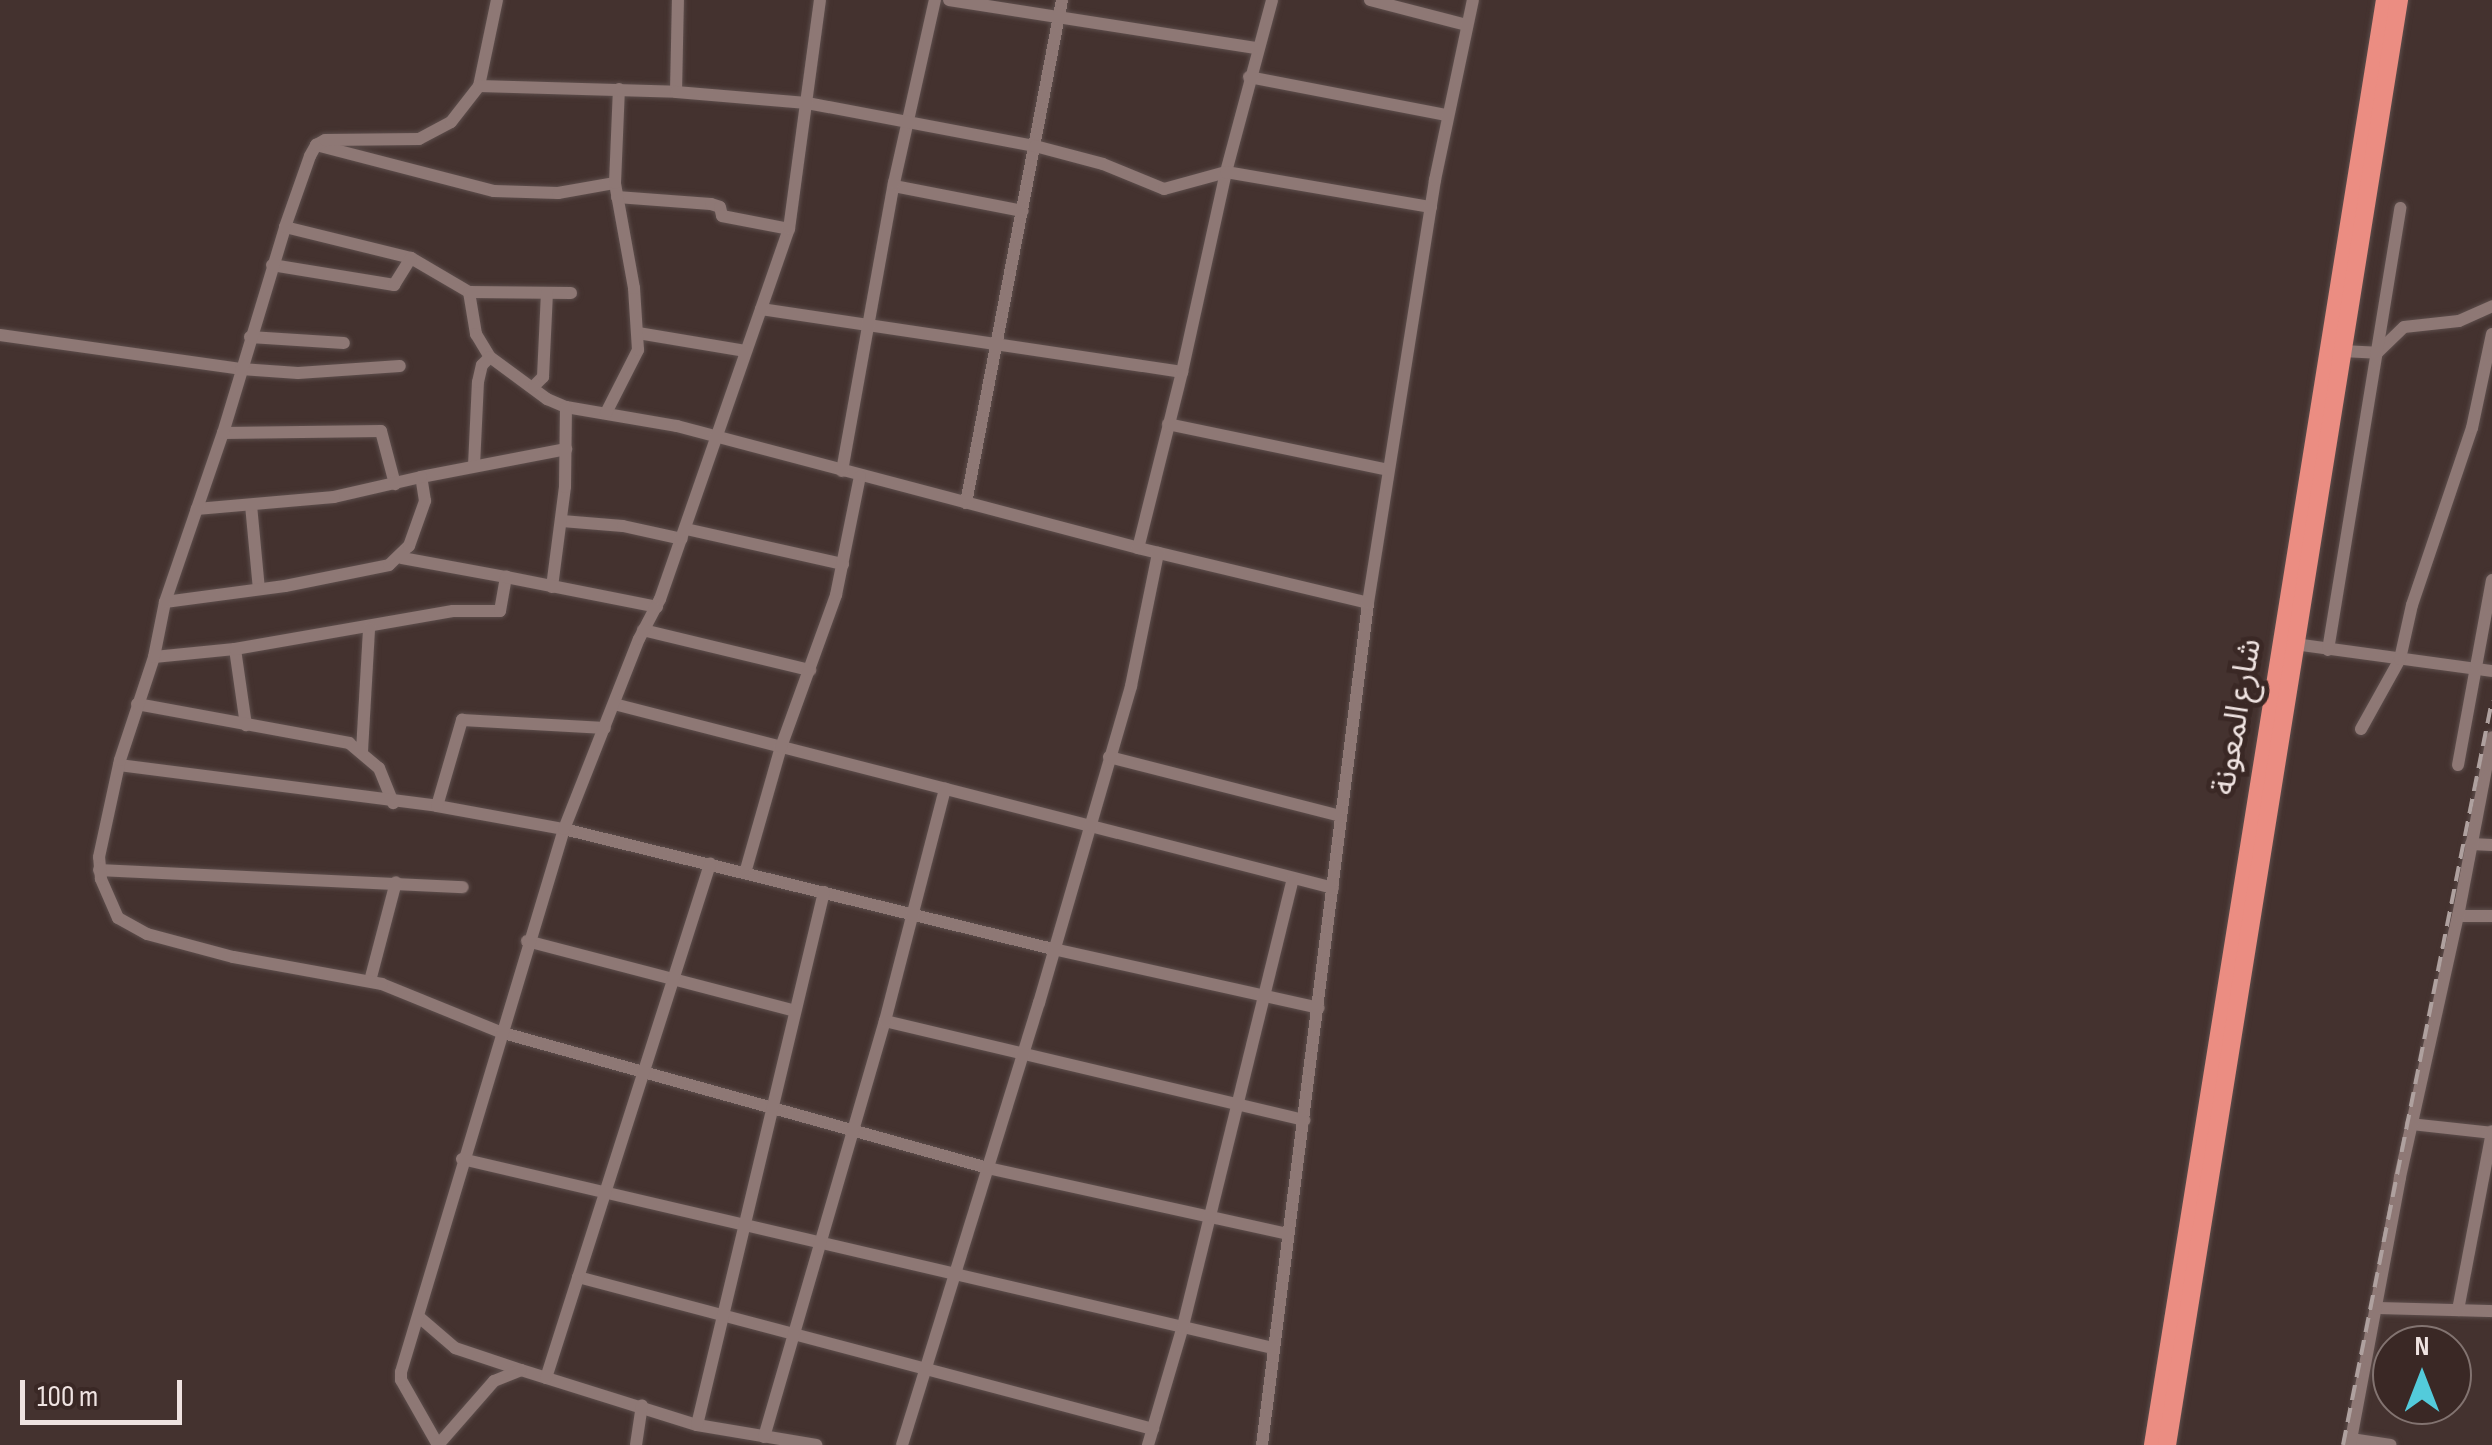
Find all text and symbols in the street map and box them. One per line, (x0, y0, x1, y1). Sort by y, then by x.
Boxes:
street label: شارع المعونة (2205, 636, 2271, 798)
north arrow (2372, 1325, 2472, 1425)
text: N (2415, 1330, 2429, 1363)
scale bar (25, 1360, 188, 1422)
text: 100 m (37, 1379, 98, 1415)

